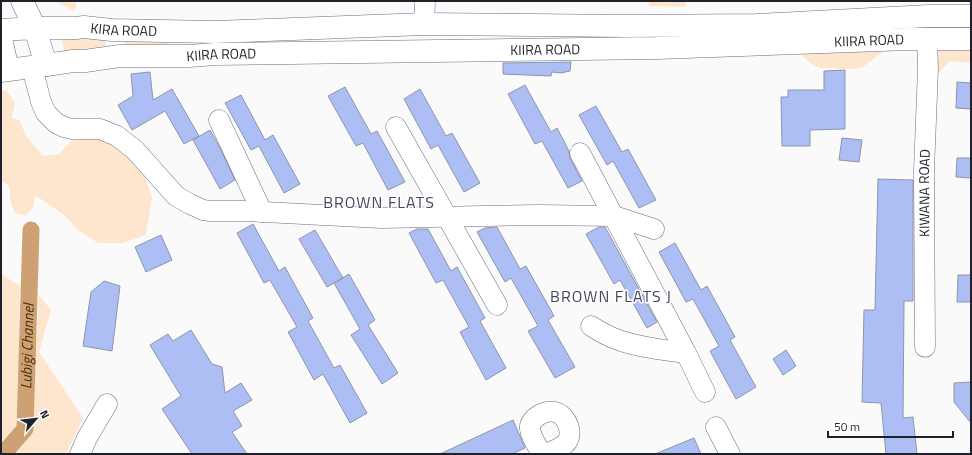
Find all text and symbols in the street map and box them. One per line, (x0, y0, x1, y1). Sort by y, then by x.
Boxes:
street label: KIRA ROAD (90, 17, 157, 41)
street label: KIIRA ROAD (834, 28, 904, 52)
street label: KIIRA ROAD (510, 38, 580, 60)
street label: KIIRA ROAD (186, 42, 256, 66)
street label: KIWANA ROAD (913, 149, 935, 237)
district label: BROWN FLATS (323, 190, 435, 214)
district label: BROWN FLATS J (550, 284, 672, 308)
water label: Lubigi Channel (14, 301, 40, 389)
north arrow (16, 399, 56, 439)
text: N (36, 407, 54, 421)
scale bar (828, 413, 953, 439)
text: 50 m (834, 417, 860, 436)

